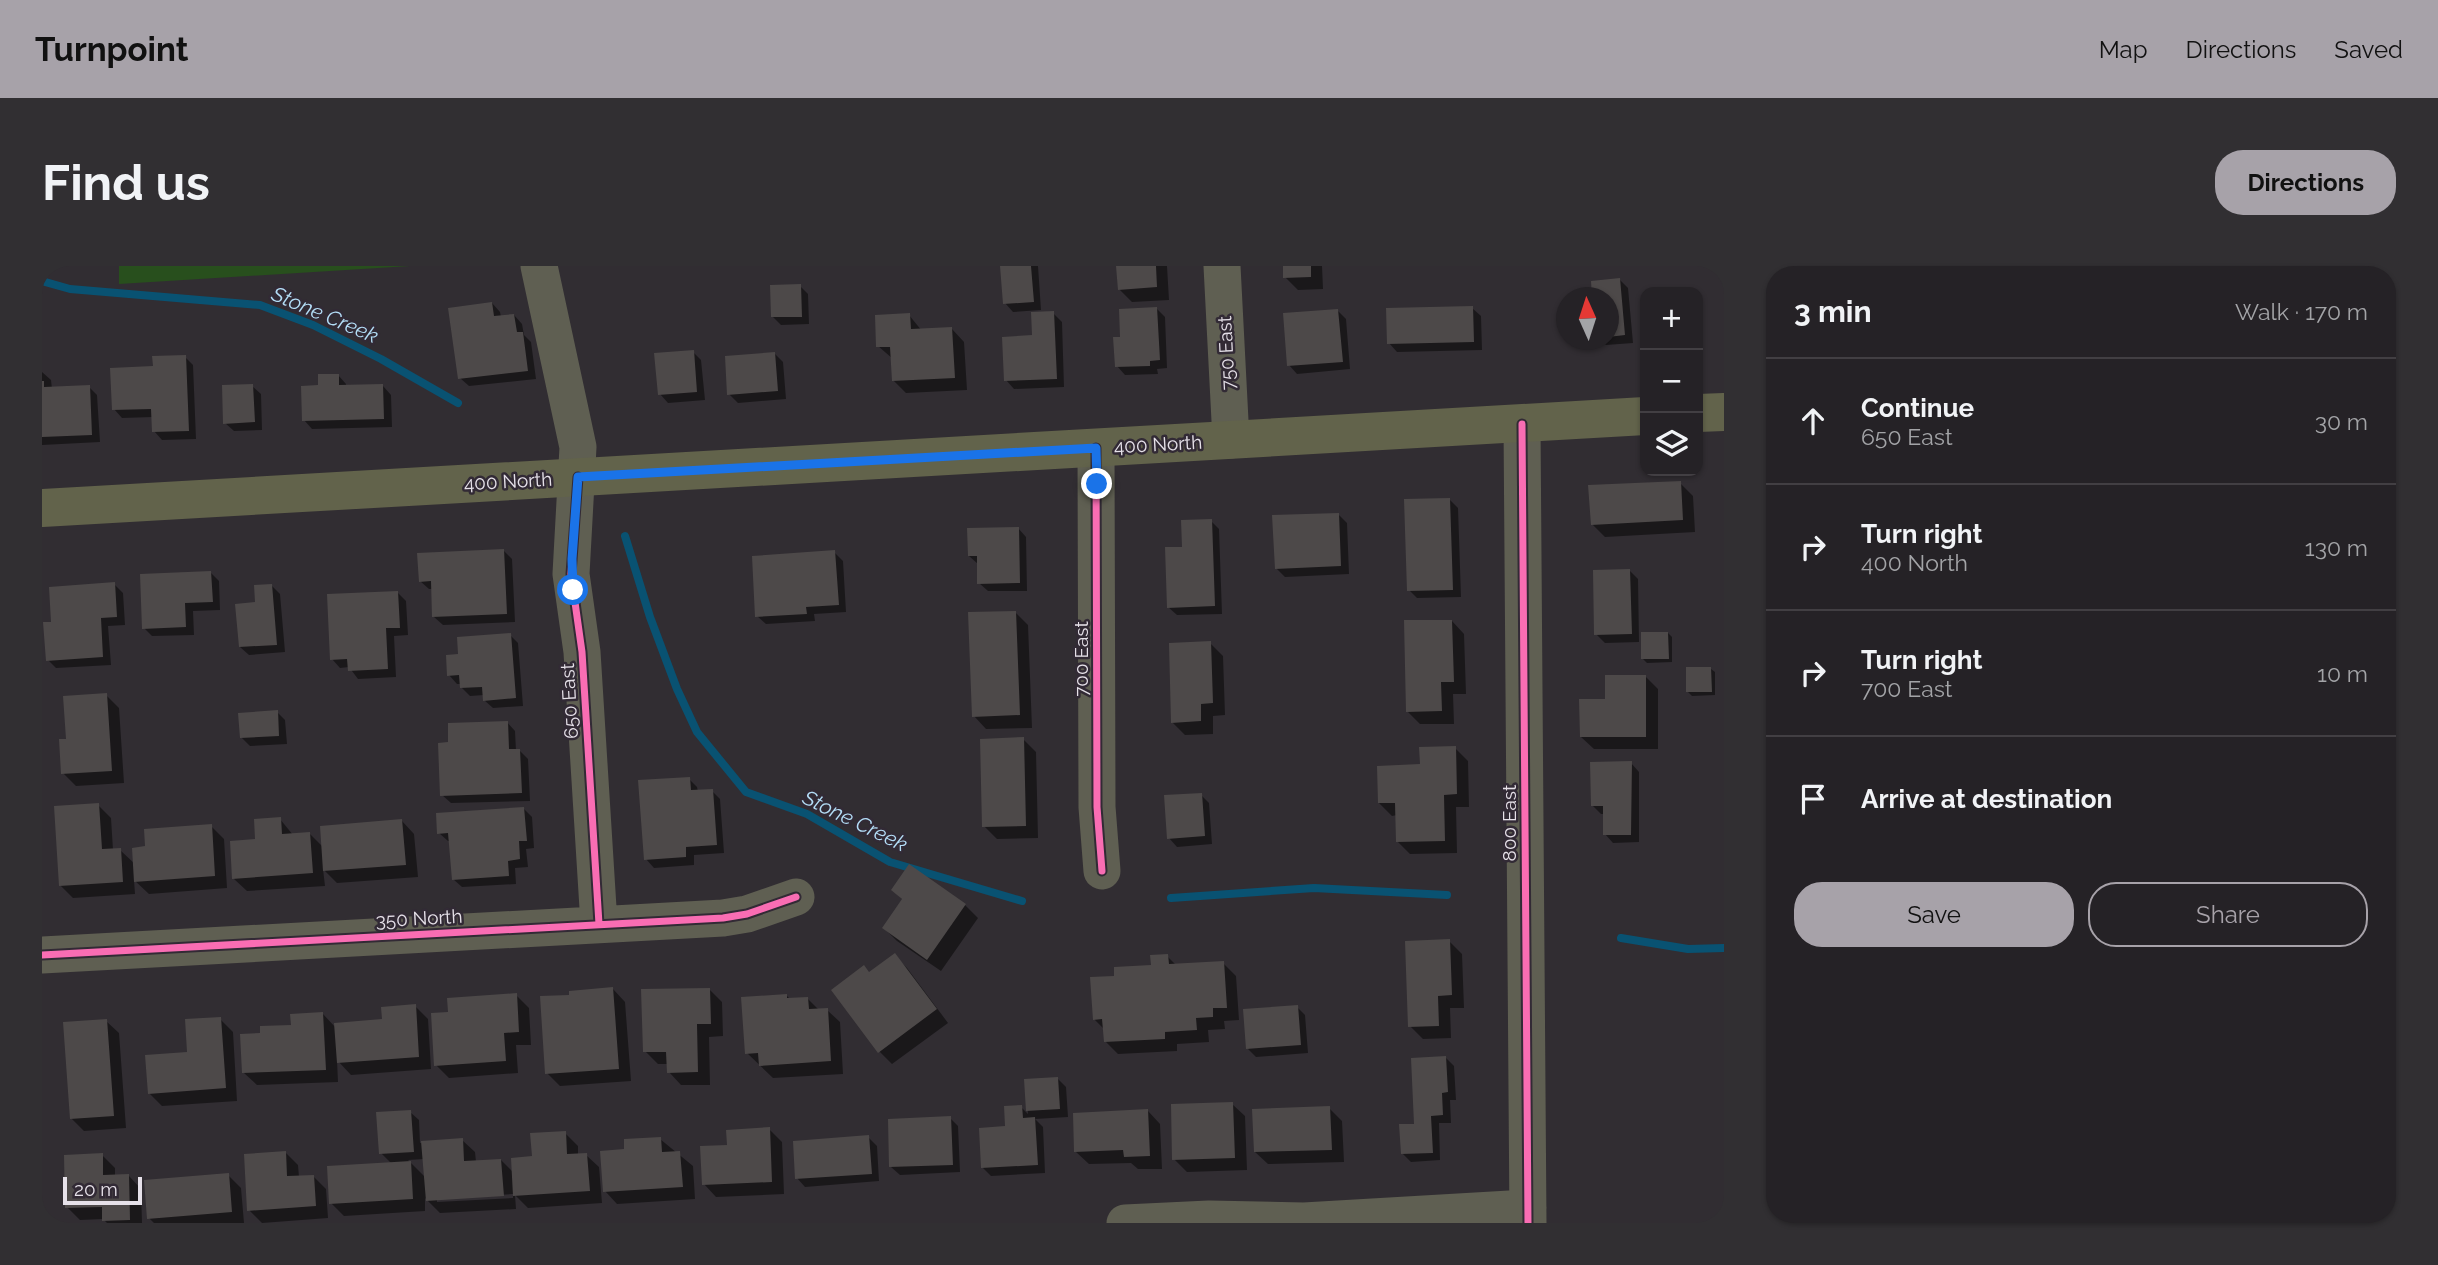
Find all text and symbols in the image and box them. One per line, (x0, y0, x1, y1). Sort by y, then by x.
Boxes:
text: Turnpoint (35, 30, 188, 69)
text: Map (2099, 35, 2148, 64)
text: Directions (2186, 35, 2296, 64)
text: Saved (2334, 35, 2403, 64)
button: Directions (2215, 150, 2396, 215)
text: Find us (42, 154, 210, 211)
water label: Stone Creek (267, 281, 382, 348)
north arrow (1556, 287, 1619, 350)
map controls (1640, 287, 1703, 476)
button: + (1640, 287, 1703, 350)
text: 3 min (1794, 294, 1872, 329)
text: Walk · 170 m (2235, 298, 2368, 325)
street label: 750 East (1213, 315, 1239, 391)
button: − (1640, 350, 1703, 413)
text: Continue (1861, 393, 1974, 423)
icon: ahead (1794, 402, 1832, 440)
text: 30 m (2315, 408, 2368, 435)
button: layers (1640, 413, 1703, 476)
text: 650 East (1861, 423, 1953, 450)
street label: 400 North (1113, 431, 1203, 457)
street label: 400 North (463, 468, 553, 494)
route end (1081, 468, 1112, 499)
text: Turn right (1861, 519, 1982, 549)
icon: right (1794, 528, 1832, 566)
text: 130 m (2305, 534, 2368, 561)
text: 400 North (1861, 549, 1968, 576)
route start (557, 574, 588, 605)
street label: 700 East (1070, 621, 1092, 697)
text: Turn right (1861, 645, 1982, 675)
icon: right (1794, 654, 1832, 692)
text: 10 m (2317, 660, 2368, 687)
street label: 650 East (556, 662, 582, 739)
text: 700 East (1861, 675, 1953, 702)
icon: arrive (1794, 780, 1832, 818)
water label: Stone Creek (798, 784, 912, 857)
street label: 800 East (1498, 784, 1520, 861)
text: Arrive at destination (1861, 784, 2112, 814)
button: Save (1794, 882, 2074, 947)
button: Share (2088, 882, 2368, 947)
street label: 350 North (375, 905, 463, 931)
scale bar (63, 1174, 142, 1206)
text: 20 m (74, 1178, 118, 1200)

